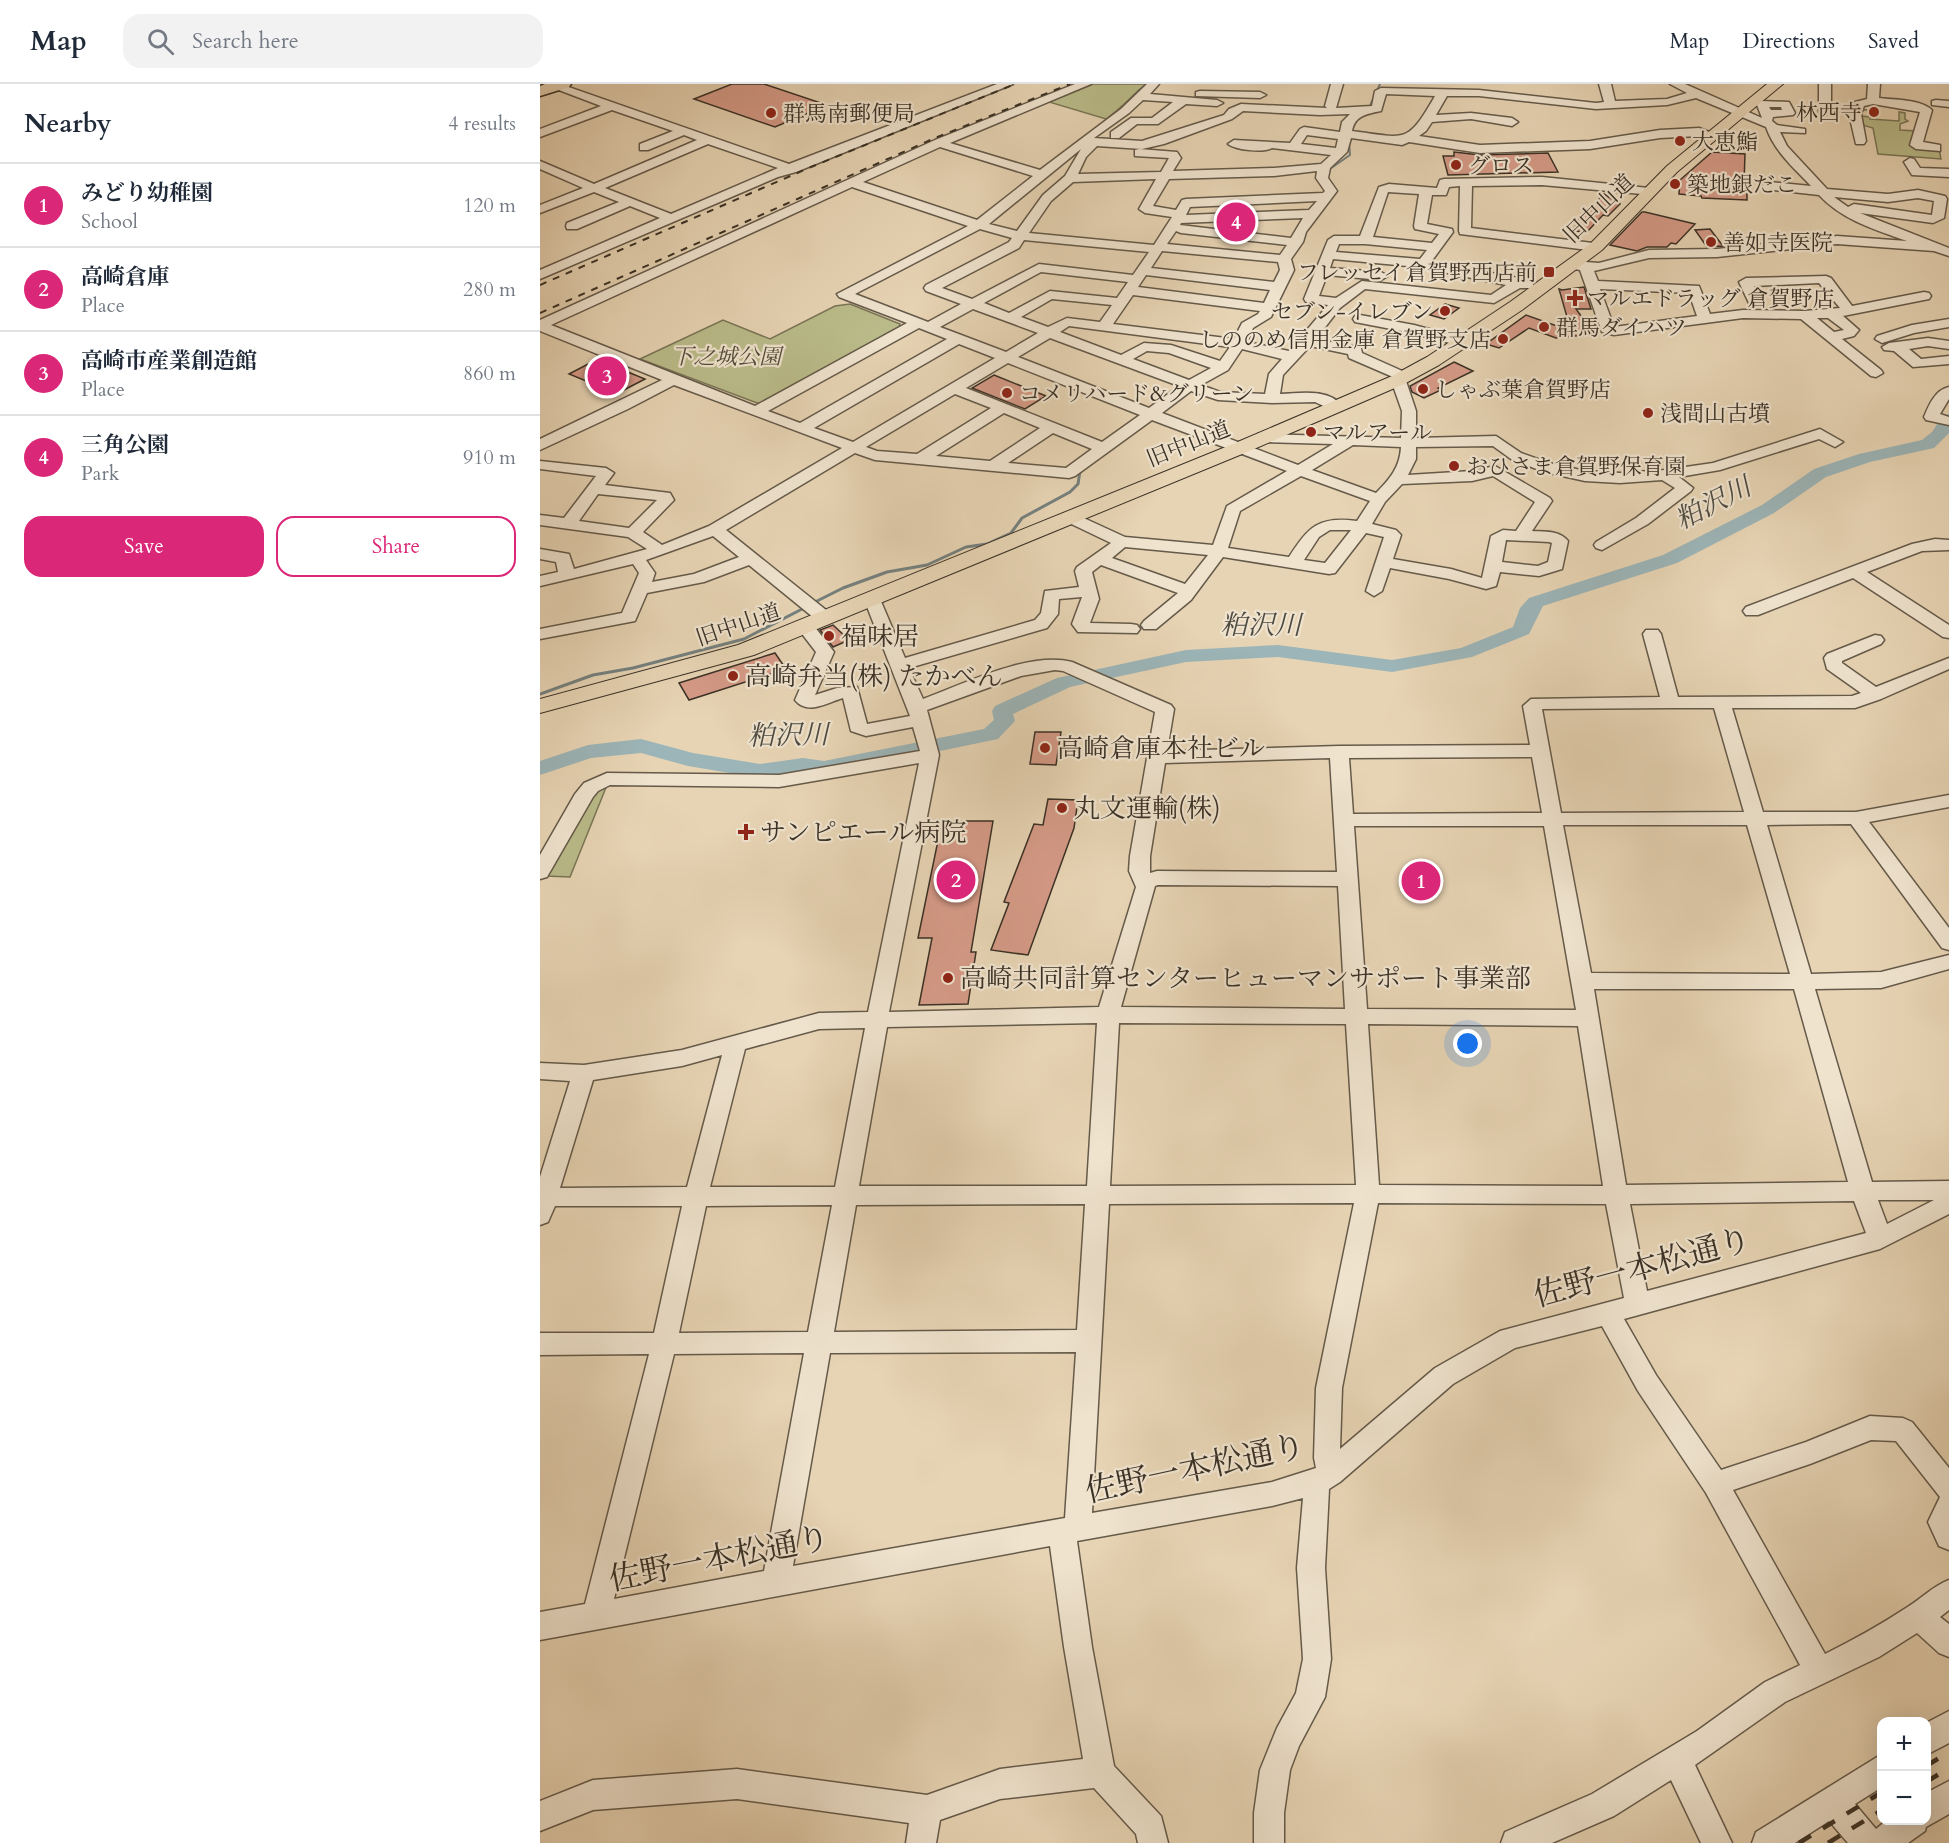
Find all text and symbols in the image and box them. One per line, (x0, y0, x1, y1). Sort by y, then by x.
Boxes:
search box (123, 14, 543, 68)
text: Map (30, 22, 87, 60)
icon: search (144, 25, 177, 58)
text: Search here (192, 26, 299, 56)
text: Map (1669, 27, 1709, 56)
text: Directions (1742, 27, 1835, 56)
text: Saved (1868, 27, 1919, 56)
place label: 林西寺 (1796, 98, 1862, 128)
place label: 群馬南郵便局 (783, 99, 915, 129)
marker: 林西寺 (1867, 105, 1881, 119)
text: Nearby (24, 106, 112, 141)
marker: 群馬南郵便局 (764, 106, 778, 120)
text: 4 results (448, 110, 516, 137)
place label: 大恵鮨 (1692, 127, 1758, 157)
marker: 大恵鮨 (1673, 134, 1687, 148)
place label: グロス (1468, 151, 1534, 181)
marker: グロス (1449, 158, 1463, 172)
street label: 旧中山道 (1557, 167, 1641, 250)
place label: 築地銀だこ (1687, 170, 1797, 200)
marker: 築地銀だこ (1668, 177, 1682, 191)
text: みどり幼稚園 (81, 178, 213, 208)
text: 1 (38, 192, 49, 219)
text: 120 m (463, 192, 516, 219)
pin: 4 (1216, 200, 1256, 244)
text: School (81, 208, 138, 235)
place label: 善如寺医院 (1723, 228, 1833, 258)
marker: 善如寺医院 (1704, 235, 1718, 249)
place label: フレッセイ倉賀野西店前 (1297, 258, 1537, 288)
text: 高崎倉庫 (81, 262, 169, 292)
marker: フレッセイ倉賀野西店前 (1542, 265, 1556, 279)
text: 2 (38, 276, 49, 303)
text: 280 m (463, 276, 516, 303)
place label: マルエドラッグ 倉賀野店 (1587, 284, 1834, 314)
marker: マルエドラッグ 倉賀野店 (1568, 291, 1582, 305)
text: Place (81, 292, 125, 319)
place label: セブン-イレブン (1271, 297, 1433, 327)
marker: セブン-イレブン (1438, 304, 1452, 318)
place label: 群馬ダイハツ (1556, 313, 1687, 343)
marker: 群馬ダイハツ (1537, 320, 1551, 334)
place label: しののめ信用金庫 倉賀野支店 (1199, 325, 1491, 355)
marker: しののめ信用金庫 倉賀野支店 (1496, 332, 1510, 346)
park label: 下之城公園 (671, 342, 784, 372)
text: 高崎市産業創造館 (81, 346, 257, 376)
pin: 3 (588, 354, 626, 398)
text: 3 (38, 360, 49, 387)
text: 860 m (463, 360, 516, 387)
place label: しゃぶ葉倉賀野店 (1435, 375, 1611, 405)
text: Place (81, 376, 125, 403)
place label: コメリハード&グリーン (1019, 379, 1254, 409)
marker: しゃぶ葉倉賀野店 (1416, 382, 1430, 396)
marker: コメリハード&グリーン (1000, 386, 1014, 400)
place label: 浅間山古墳 (1660, 399, 1770, 429)
marker: 浅間山古墳 (1641, 406, 1655, 420)
street label: 旧中山道 (1142, 414, 1235, 474)
place label: マルアール (1323, 418, 1432, 448)
marker: マルアール (1304, 425, 1318, 439)
text: 三角公園 (81, 430, 169, 460)
text: 4 (38, 444, 49, 471)
text: 910 m (463, 444, 516, 471)
place label: おひさま倉賀野保育園 (1466, 452, 1686, 482)
marker: おひさま倉賀野保育園 (1447, 459, 1461, 473)
text: Park (81, 460, 119, 487)
water label: 粕沢川 (1669, 467, 1760, 538)
button: Save (24, 516, 264, 577)
button: Share (276, 516, 516, 577)
street label: 旧中山道 (692, 596, 785, 653)
water label: 粕沢川 (1221, 607, 1304, 644)
place label: 福味居 (841, 619, 919, 654)
marker: 福味居 (822, 629, 836, 643)
place label: 高崎弁当(株) たかべん (745, 659, 1003, 694)
marker: 高崎弁当(株) たかべん (726, 669, 740, 683)
water label: 粕沢川 (747, 716, 832, 755)
place label: 高崎倉庫本社ビル (1057, 731, 1265, 766)
marker: 高崎倉庫本社ビル (1038, 741, 1052, 755)
place label: 丸文運輸(株) (1074, 791, 1221, 826)
marker: 丸文運輸(株) (1055, 801, 1069, 815)
place label: サンピエール病院 (760, 815, 966, 850)
marker: サンピエール病院 (737, 823, 755, 841)
pin: 2 (936, 858, 976, 902)
pin: 1 (1402, 858, 1440, 904)
place label: 高崎共同計算センターヒューマンサポート事業部 (960, 961, 1531, 996)
marker: 高崎共同計算センターヒューマンサポート事業部 (941, 971, 955, 985)
your location (1453, 1029, 1482, 1058)
street label: 佐野一本松通り (1528, 1218, 1756, 1318)
street label: 佐野一本松通り (1081, 1424, 1309, 1514)
street label: 佐野一本松通り (605, 1516, 833, 1602)
map controls (1877, 1717, 1931, 1825)
button: + (1877, 1717, 1931, 1771)
button: − (1877, 1771, 1931, 1825)

